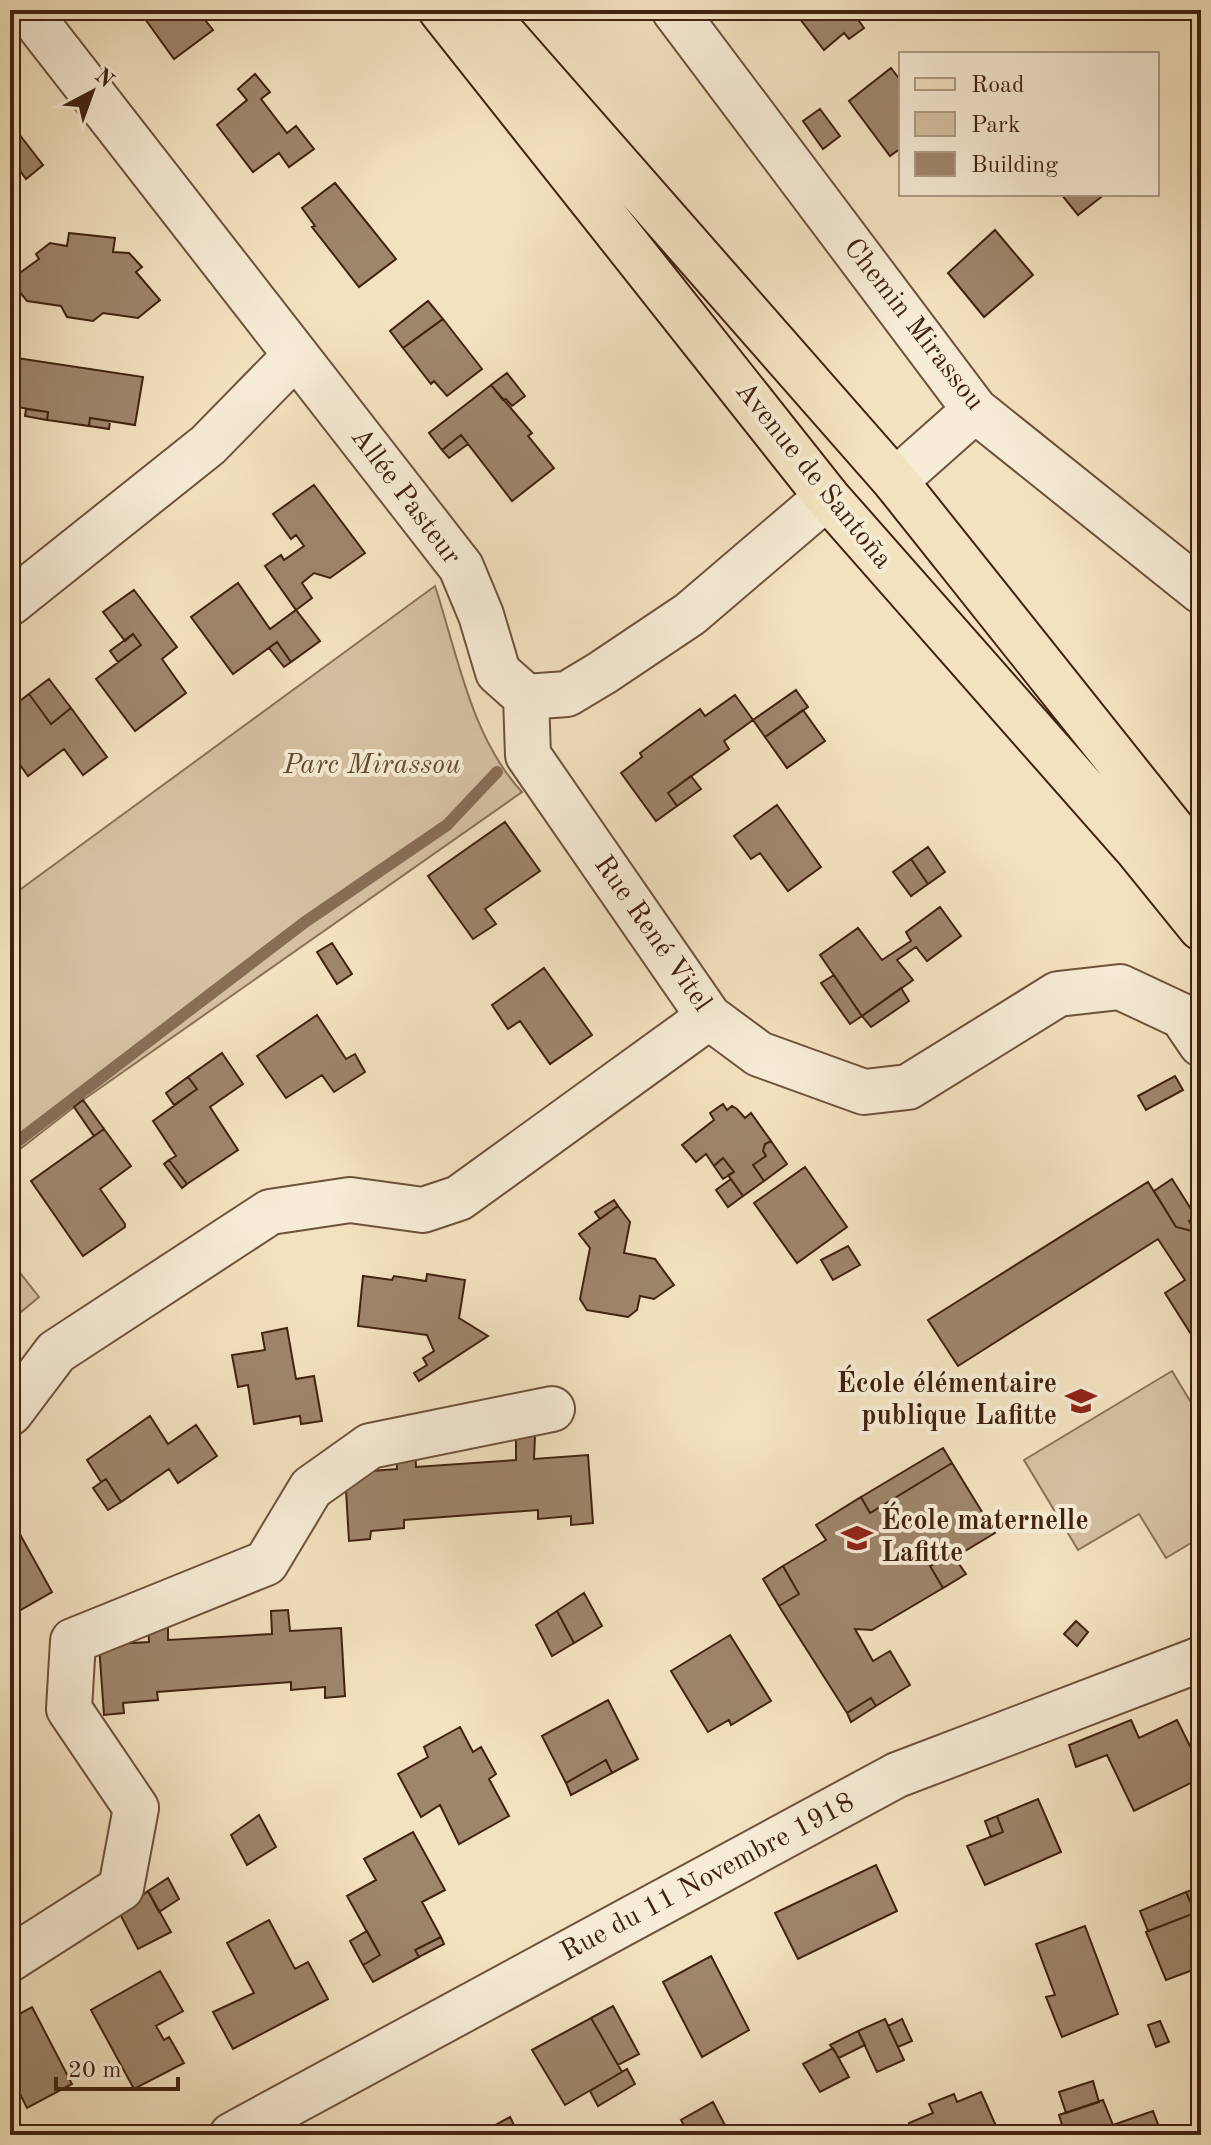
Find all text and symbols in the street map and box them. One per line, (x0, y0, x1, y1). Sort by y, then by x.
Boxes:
north arrow (52, 52, 132, 132)
legend (899, 52, 1159, 196)
text: N (90, 65, 118, 92)
text: Road (971, 74, 1024, 98)
text: Park (971, 114, 1020, 138)
text: Building (971, 154, 1058, 178)
street label: Chemin Mirassou (838, 234, 988, 416)
street label: Avenue de Santoña (729, 377, 897, 575)
street label: Allée Pasteur (345, 423, 465, 571)
park label: Parc Mirassou (282, 752, 461, 780)
street label: Rue René Vitel (588, 851, 716, 1017)
place label: École élémentaire publique Lafitte (836, 1364, 1057, 1431)
school or university icon: École élémentaire publique Lafitte (1064, 1384, 1098, 1418)
place label: École maternelle Lafitte (881, 1501, 1089, 1568)
school or university icon: École maternelle Lafitte (840, 1521, 874, 1555)
street label: Rue du 11 Novembre 1918 (557, 1789, 859, 1967)
scale bar (56, 2041, 178, 2091)
text: 20 m (68, 2059, 122, 2083)

